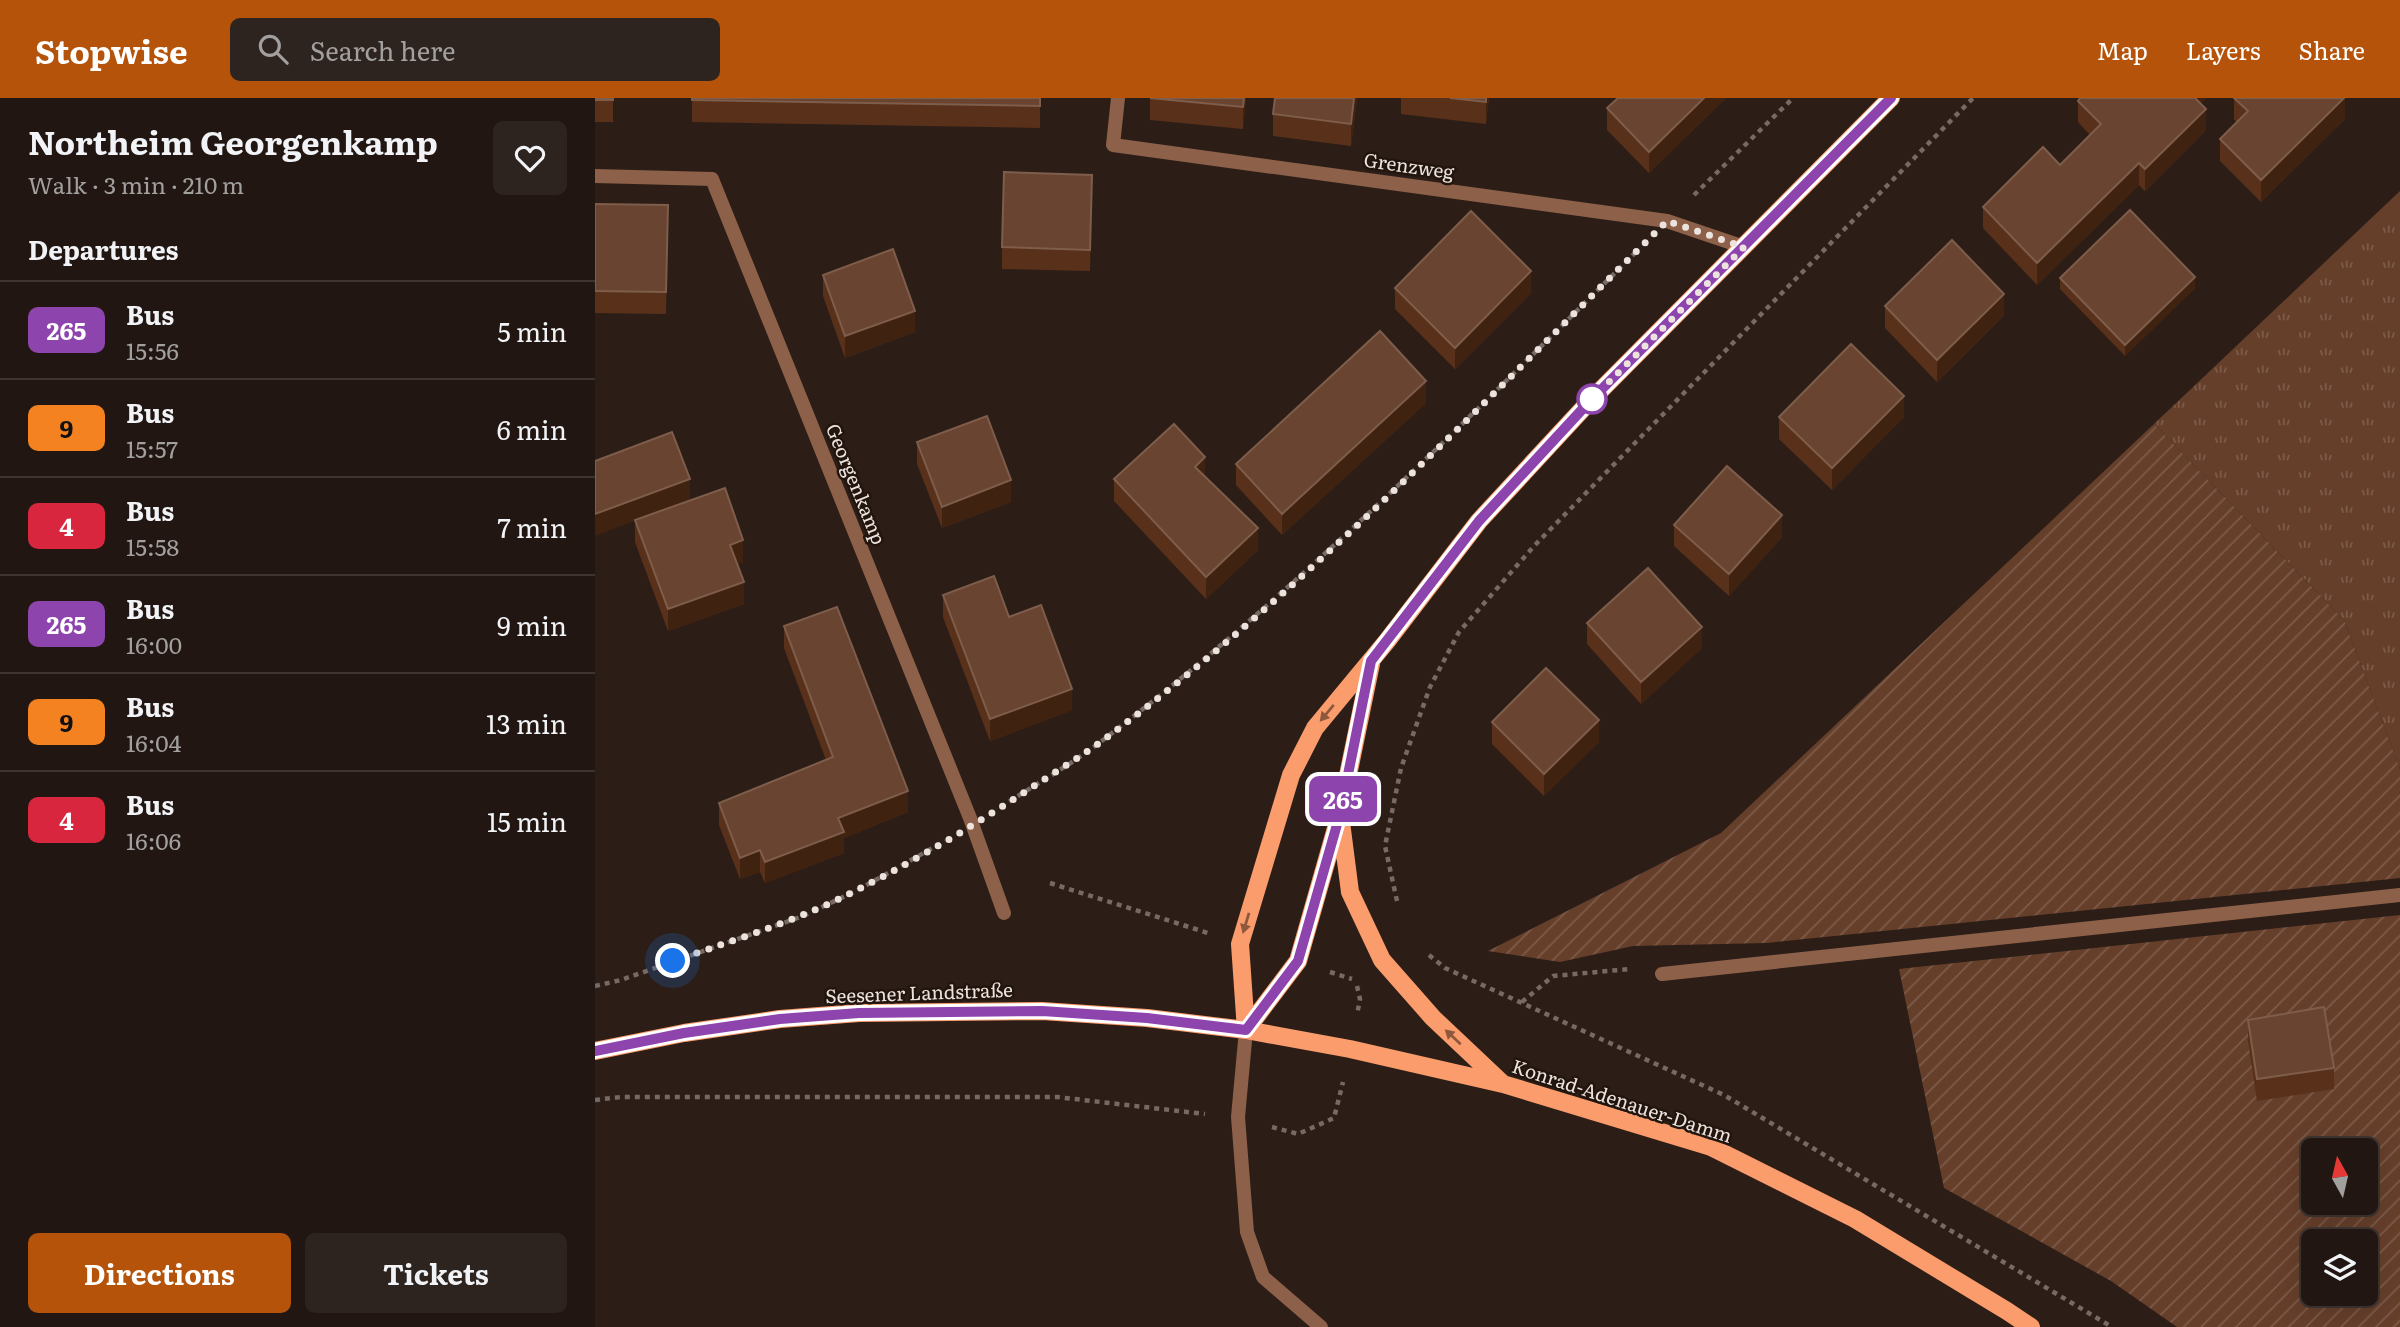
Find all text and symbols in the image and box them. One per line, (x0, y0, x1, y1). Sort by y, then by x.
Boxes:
search box (230, 18, 720, 81)
text: Stopwise (35, 25, 188, 74)
icon: search (254, 30, 292, 68)
text: Search here (310, 30, 456, 69)
text: Map (2097, 32, 2148, 67)
text: Layers (2186, 32, 2260, 67)
text: Share (2298, 32, 2365, 67)
text: Northeim Georgenkamp (28, 116, 438, 165)
button: heart (493, 121, 567, 195)
street label: Grenzweg (1362, 145, 1457, 185)
text: Walk · 3 min · 210 m (28, 167, 244, 201)
text: Departures (28, 229, 179, 268)
text: Bus (126, 294, 174, 333)
text: 5 min (498, 311, 567, 350)
text: 265 (47, 312, 86, 347)
text: 15:56 (126, 333, 179, 367)
unlabelled marker (1577, 384, 1607, 414)
text: Bus (126, 392, 174, 431)
text: 6 min (497, 409, 567, 448)
text: 9 (60, 410, 73, 445)
street label: Georgenkamp (820, 419, 894, 548)
text: 15:57 (126, 431, 178, 465)
text: Bus (126, 490, 174, 529)
text: 7 min (498, 507, 567, 546)
text: 4 (59, 508, 74, 543)
text: 15:58 (126, 529, 179, 563)
text: Bus (126, 588, 174, 627)
text: 9 min (497, 605, 567, 644)
text: 265 (47, 606, 86, 641)
text: 16:00 (126, 627, 182, 661)
text: Bus (126, 686, 174, 725)
text: 13 min (486, 703, 567, 742)
one-way arrow (1320, 703, 1335, 721)
text: 9 (60, 704, 73, 739)
text: 16:04 (126, 725, 181, 759)
line badge: 265 (1303, 776, 1383, 822)
text: 265 (1323, 781, 1363, 816)
text: Bus (126, 784, 174, 823)
text: 15 min (487, 801, 567, 840)
text: 4 (59, 802, 74, 837)
text: 16:06 (126, 823, 181, 857)
one-way arrow (1240, 913, 1251, 934)
your location (655, 943, 690, 978)
street label: Seesener Landstraße (825, 975, 1013, 1009)
one-way arrow (1445, 1029, 1462, 1045)
street label: Konrad-Adenauer-Damm (1509, 1051, 1736, 1149)
north arrow (2301, 1138, 2378, 1214)
map controls (2301, 1138, 2378, 1306)
button: layers (2301, 1229, 2378, 1306)
button: Directions (28, 1233, 291, 1313)
button: Tickets (305, 1233, 567, 1313)

